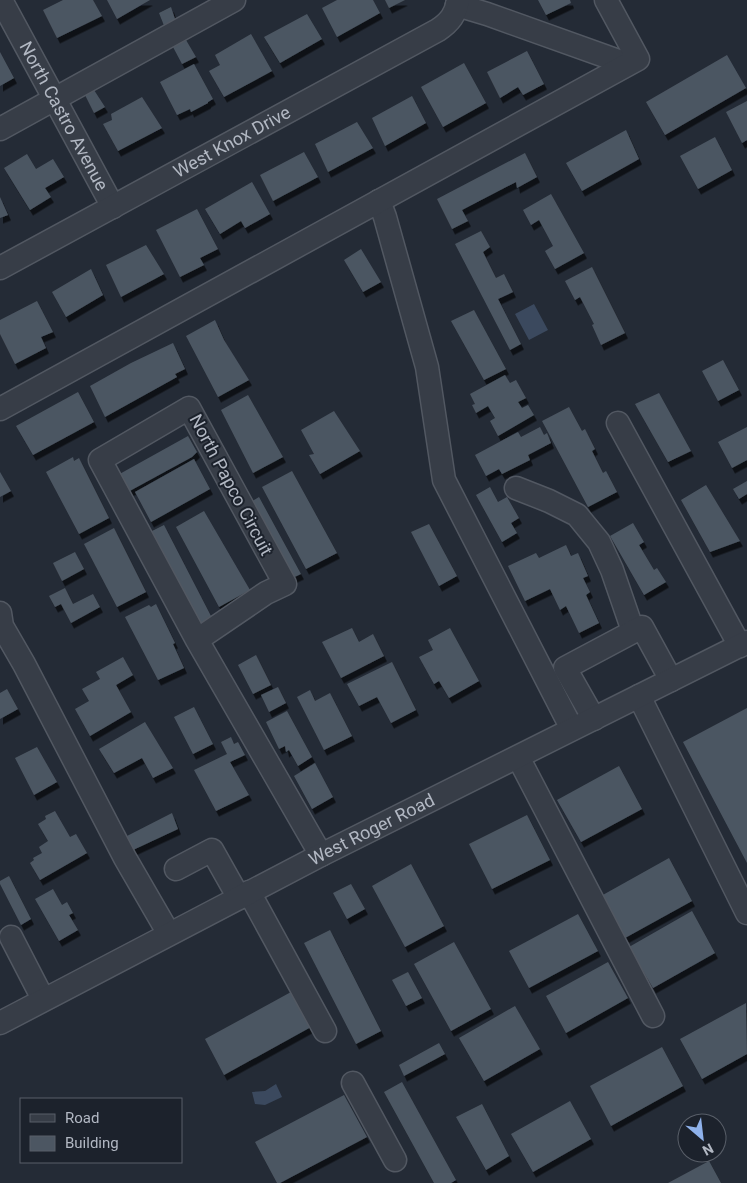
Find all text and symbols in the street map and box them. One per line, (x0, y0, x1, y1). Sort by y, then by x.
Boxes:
street label: North Castro Avenue (15, 38, 113, 194)
street label: West Knox Drive (170, 101, 294, 182)
street label: North Papco Circuit (185, 411, 278, 559)
street label: West Roger Road (305, 789, 438, 870)
legend (20, 1098, 182, 1163)
text: Road (65, 1109, 99, 1127)
north arrow (677, 1113, 727, 1163)
text: Building (65, 1134, 119, 1152)
text: N (700, 1140, 716, 1159)

